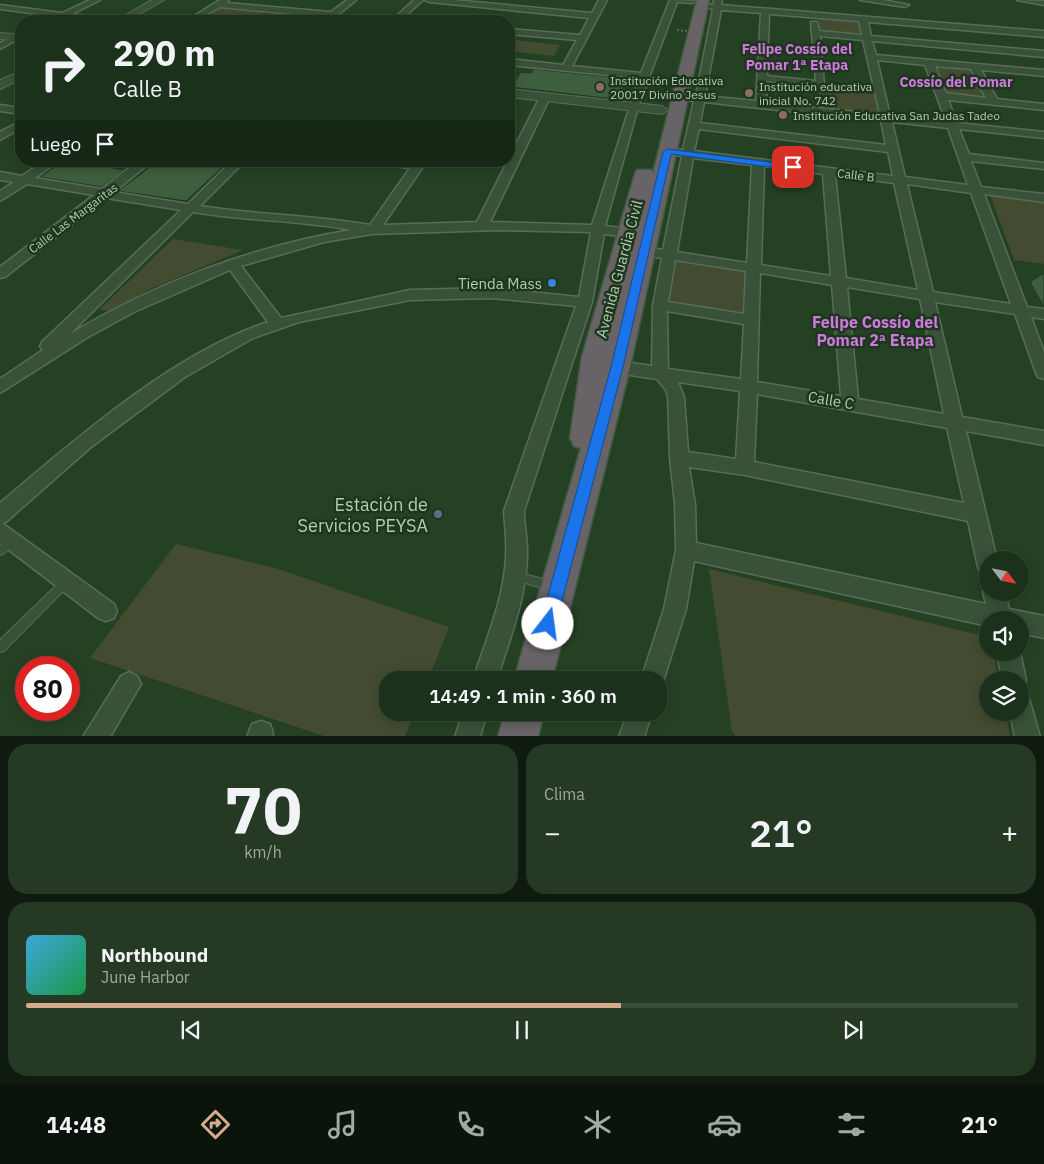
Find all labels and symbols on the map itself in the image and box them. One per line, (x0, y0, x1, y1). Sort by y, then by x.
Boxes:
district label: Felipe Cossío del Pomar 1ª Etapa (742, 40, 852, 74)
place label: Institución Educativa 20017 Divino Jesus (610, 73, 724, 102)
district label: Cossío del Pomar (899, 73, 1013, 91)
place label: Institución educativa inicial No. 742 (759, 79, 873, 108)
marker: Institución Educativa 20017 Divino Jesus (594, 81, 606, 93)
marker: Institución educativa inicial No. 742 (743, 87, 755, 99)
place label: Institución Educativa San Judas Tadeo (793, 108, 1000, 123)
marker: Institución Educativa San Judas Tadeo (777, 109, 789, 121)
pin (772, 146, 814, 188)
street label: Calle B (836, 165, 876, 185)
street label: Calle Las Margaritas (25, 180, 121, 256)
street label: Avenida Guardia Civil (591, 198, 647, 340)
place label: Tienda Mass (458, 274, 542, 293)
marker: Tienda Mass (546, 277, 558, 289)
district label: Felipe Cossío del Pomar 2ª Etapa (812, 312, 938, 350)
street label: Calle C (806, 387, 856, 413)
place label: Estación de Servicios PEYSA (298, 493, 428, 537)
marker: Estación de Servicios PEYSA (432, 508, 444, 520)
north arrow (979, 551, 1029, 601)
position arrow (521, 597, 573, 649)
speed limit sign: 80 (15, 656, 80, 721)

